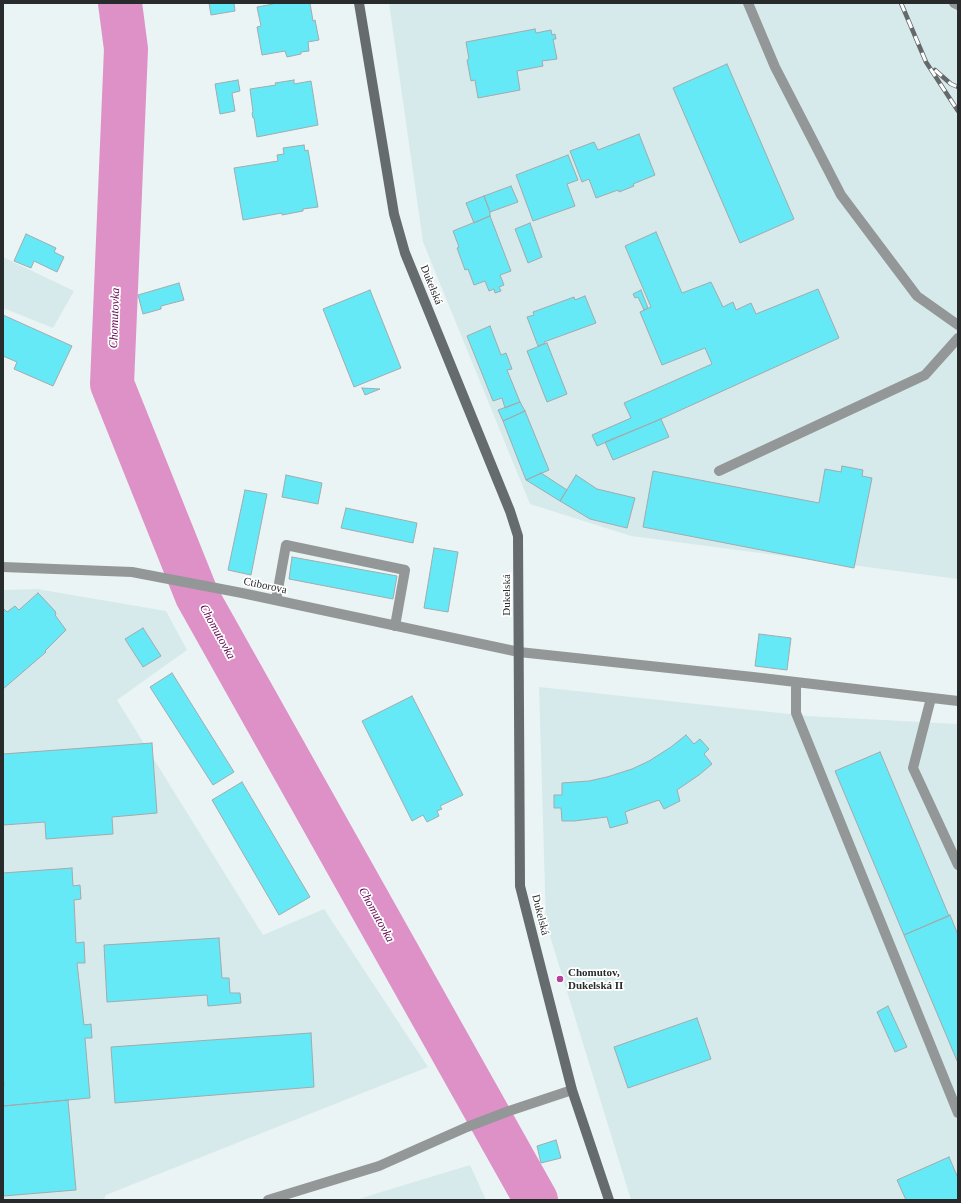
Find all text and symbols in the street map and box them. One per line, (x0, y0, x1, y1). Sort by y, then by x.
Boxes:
street label: Dukelská (417, 263, 445, 307)
water label: Chomutovka (107, 287, 123, 349)
street label: Dukelská (500, 574, 514, 616)
street label: Ctiborova (242, 575, 288, 597)
water label: Chomutovka (196, 602, 238, 662)
water label: Chomutovka (355, 885, 397, 945)
street label: Dukelská (529, 893, 551, 937)
place label: Chomutov, Dukelská II (568, 966, 623, 992)
marker: Chomutov, Dukelská II (555, 974, 565, 984)

